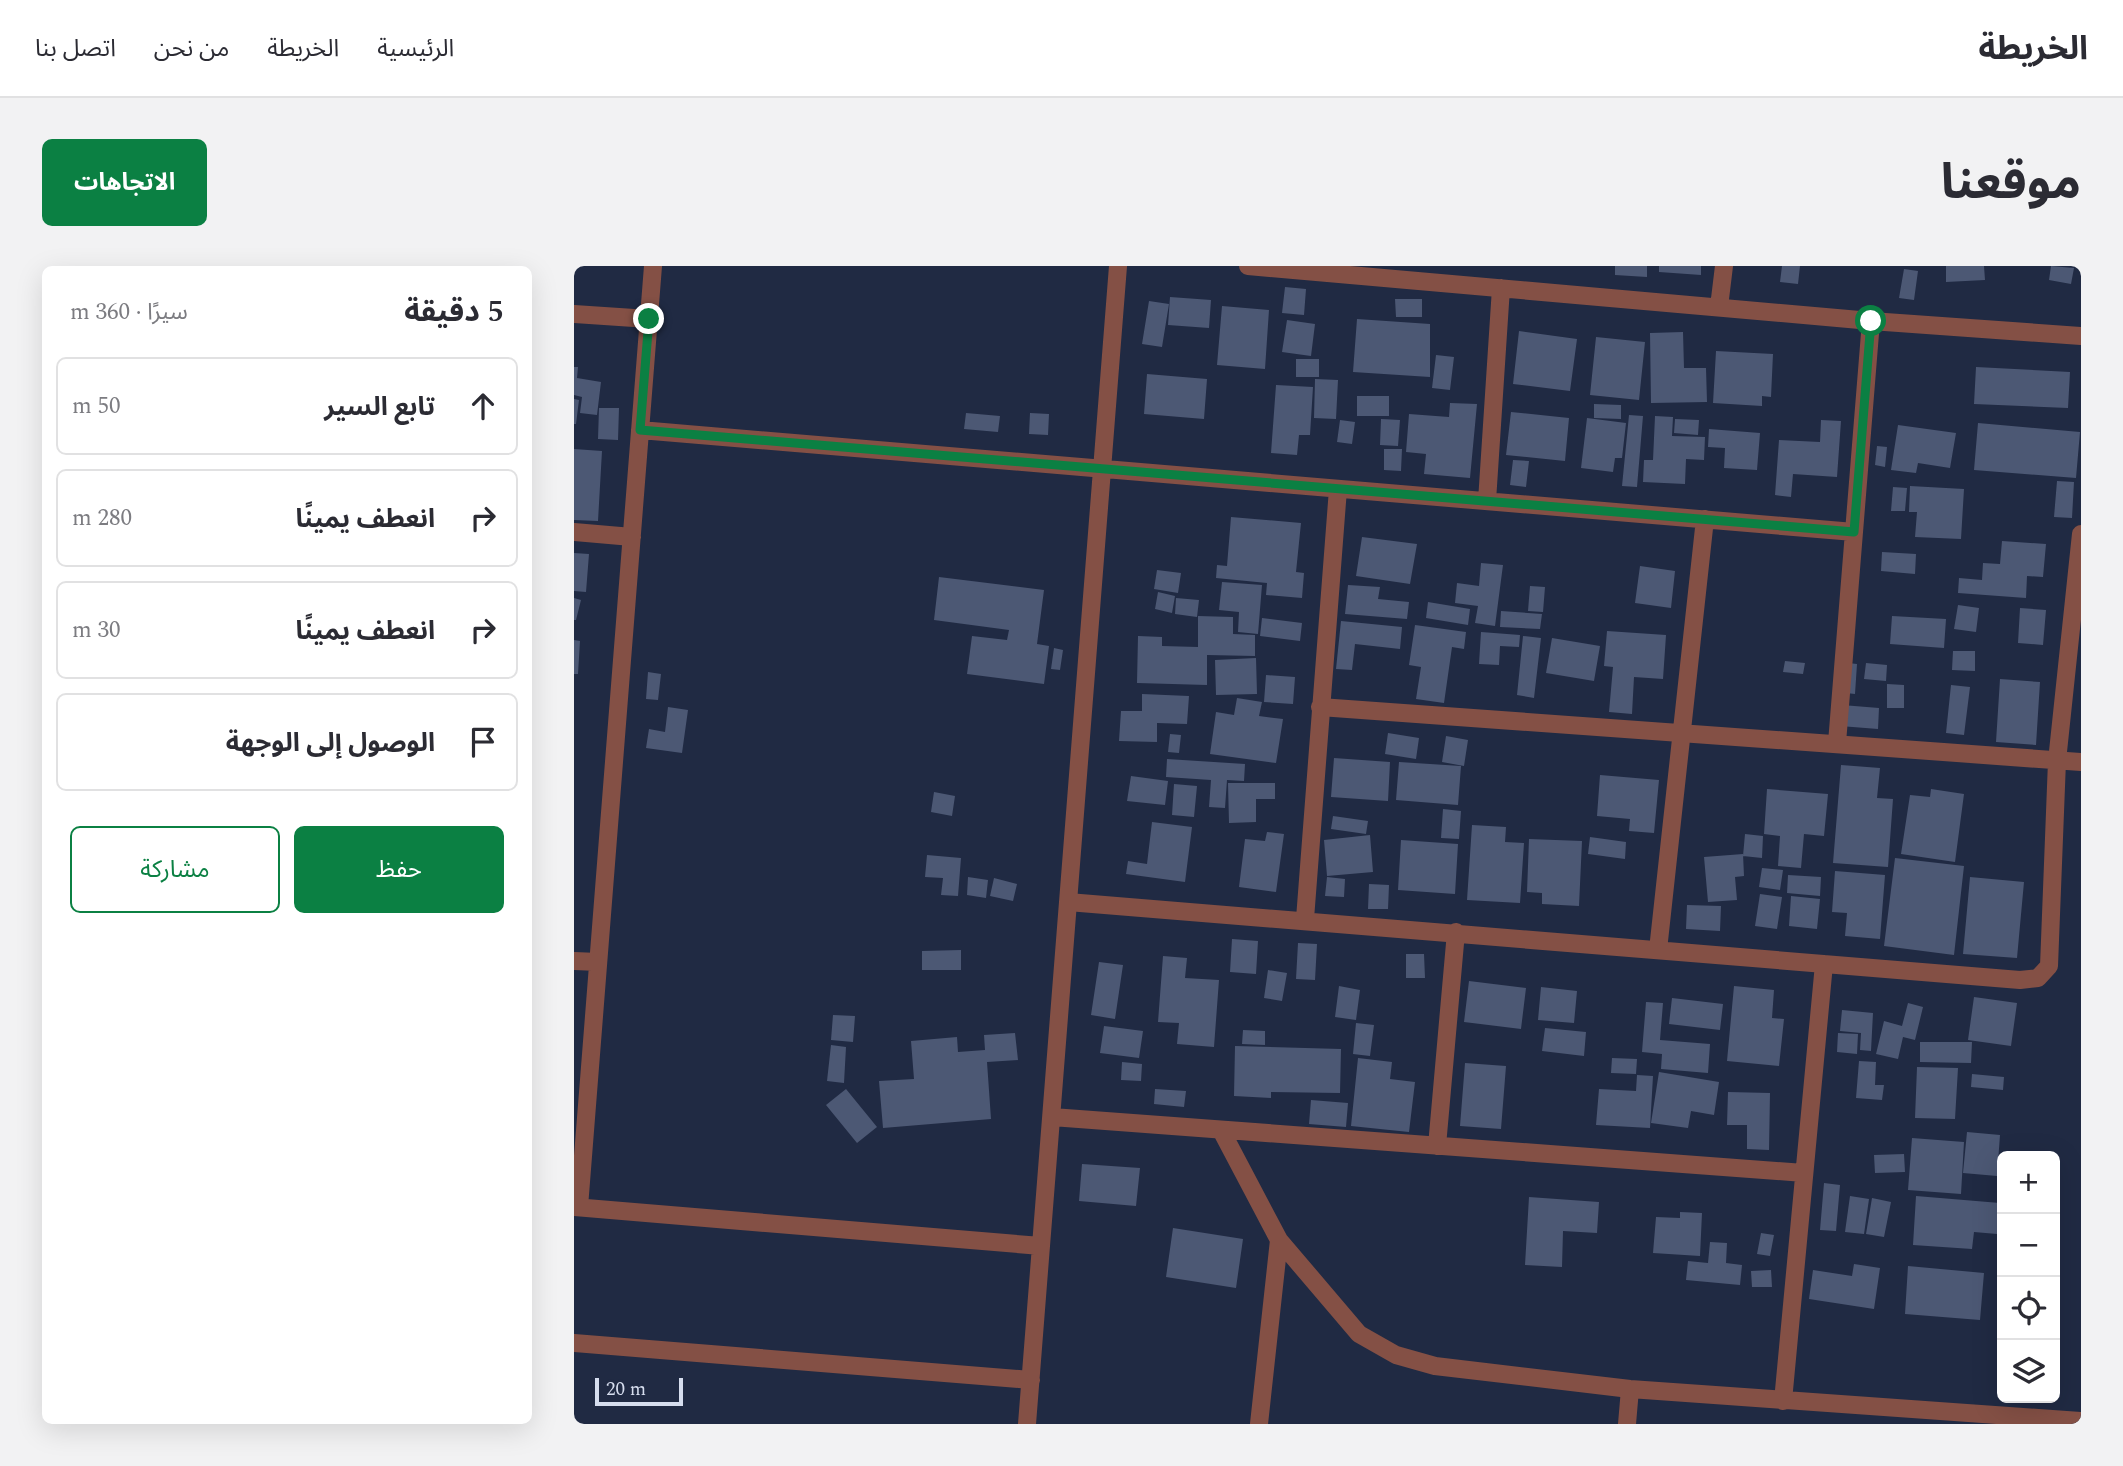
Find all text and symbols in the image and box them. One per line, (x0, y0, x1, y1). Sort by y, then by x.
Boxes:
text: الخريطة (1978, 24, 2088, 74)
text: اتصل بنا (35, 31, 116, 67)
text: من نحن (154, 31, 229, 67)
text: الخريطة (267, 31, 339, 67)
text: الرئيسية (377, 31, 454, 67)
button: الاتجاهات (42, 139, 207, 226)
text: موقعنا (1941, 146, 2081, 221)
text: 5 دقيقة (404, 289, 504, 335)
text: سيرًا · 360 m (70, 295, 188, 330)
route end (633, 303, 664, 334)
route start (1855, 305, 1886, 336)
text: تابع السير (324, 387, 435, 427)
icon: ahead (464, 387, 502, 425)
text: 50 m (72, 389, 121, 424)
text: انعطف يمينًا (296, 499, 435, 539)
icon: right (464, 499, 502, 537)
text: 280 m (72, 501, 132, 536)
text: انعطف يمينًا (296, 611, 435, 651)
icon: right (464, 611, 502, 649)
text: 30 m (72, 613, 121, 648)
text: الوصول إلى الوجهة (226, 723, 435, 763)
icon: arrive (464, 723, 502, 761)
button: مشاركة (70, 826, 280, 913)
button: حفظ (294, 826, 504, 913)
map controls (1997, 1151, 2060, 1403)
button: + (1997, 1151, 2060, 1214)
button: − (1997, 1214, 2060, 1277)
button: locate (1997, 1277, 2060, 1340)
button: layers (1997, 1340, 2060, 1403)
scale bar (595, 1375, 682, 1407)
text: 20 m (606, 1375, 646, 1404)

